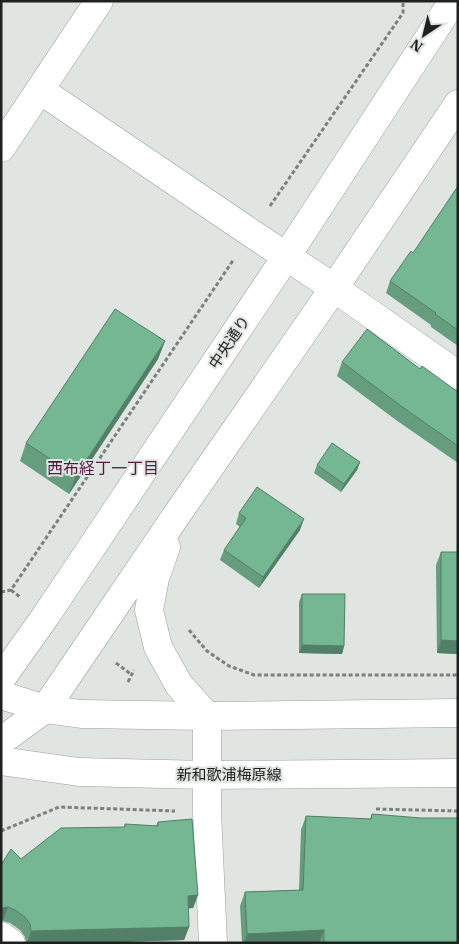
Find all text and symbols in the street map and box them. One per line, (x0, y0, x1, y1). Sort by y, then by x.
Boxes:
north arrow (399, 10, 449, 60)
text: N (407, 35, 426, 56)
street label: 中央通り (204, 312, 254, 372)
district label: 西布経丁一丁目 (47, 458, 159, 478)
street label: 新和歌浦梅原線 (176, 765, 282, 784)

